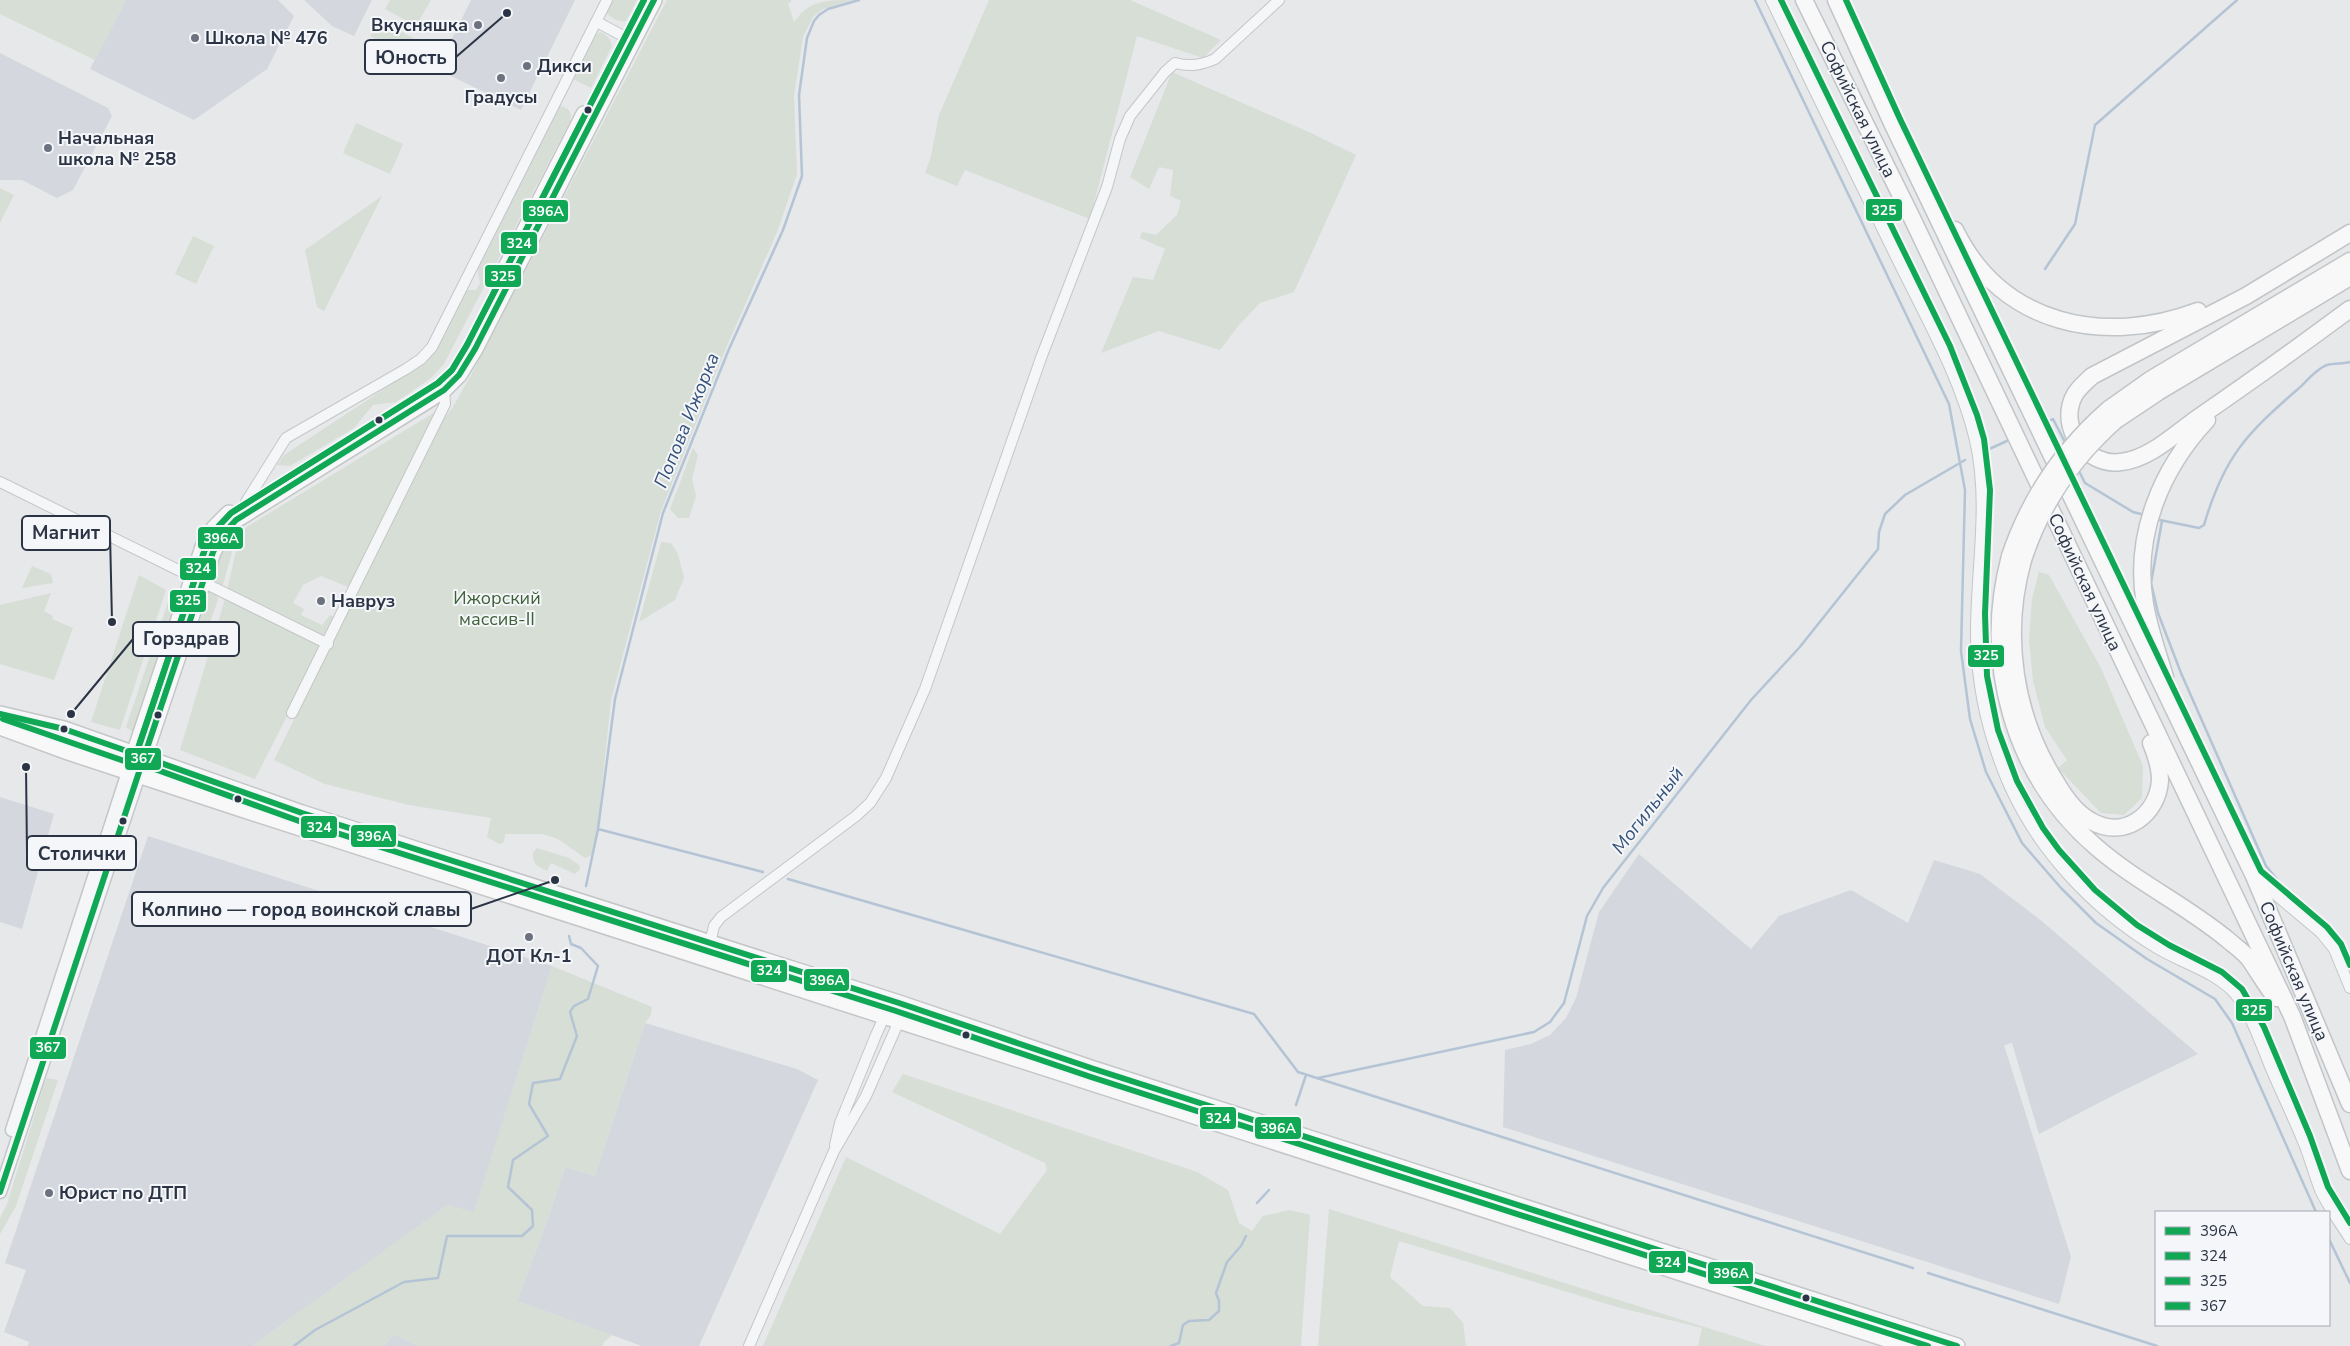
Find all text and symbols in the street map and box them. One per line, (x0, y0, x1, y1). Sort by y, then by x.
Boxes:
place label: Вкусняшка (371, 13, 468, 37)
marker: Вкусняшка (472, 19, 484, 31)
place label: Школа № 476 (205, 26, 328, 50)
marker: Школа № 476 (189, 32, 201, 44)
street label: Софийская улица (1814, 36, 1902, 182)
callout: Юность (365, 40, 456, 74)
text: Юность (375, 45, 447, 71)
place label: Дикси (537, 54, 592, 78)
marker: Дикси (521, 60, 533, 72)
marker: Градусы (495, 72, 507, 84)
place label: Градусы (464, 85, 538, 109)
unlabelled marker (583, 105, 593, 115)
place label: Начальная школа № 258 (58, 126, 176, 171)
marker: Начальная школа № 258 (42, 142, 54, 154)
line badge: 325 (1865, 198, 1903, 222)
line badge: 396А (522, 199, 569, 223)
text: 325 (1871, 201, 1897, 220)
text: 396А (528, 202, 564, 221)
line badge: 324 (500, 231, 538, 255)
text: 324 (506, 234, 532, 253)
line badge: 325 (484, 264, 522, 288)
text: 325 (490, 267, 516, 286)
water label: Попова Ижорка (648, 349, 726, 492)
unlabelled marker (374, 415, 384, 425)
street label: Софийская улица (2042, 509, 2128, 655)
callout: Магнит (22, 516, 110, 550)
text: Магнит (32, 520, 100, 546)
line badge: 396А (197, 526, 244, 550)
text: 396А (203, 529, 239, 548)
line badge: 324 (179, 557, 217, 581)
text: 324 (185, 559, 211, 578)
park label: Ижорский массив-II (453, 586, 541, 631)
line badge: 325 (169, 589, 207, 613)
place label: Навруз (331, 589, 395, 613)
text: 325 (175, 591, 201, 610)
marker: Навруз (315, 595, 327, 607)
callout: Горздрав (133, 622, 239, 656)
text: Горздрав (143, 626, 229, 652)
line badge: 325 (1967, 644, 2005, 668)
text: 325 (1973, 646, 1999, 665)
unlabelled marker (153, 710, 163, 720)
unlabelled marker (59, 724, 69, 734)
line badge: 367 (124, 747, 162, 771)
text: 367 (130, 749, 156, 768)
water label: Могильный (1606, 762, 1690, 859)
unlabelled marker (233, 794, 243, 804)
line badge: 324 (300, 815, 338, 839)
unlabelled marker (118, 816, 128, 826)
text: 324 (306, 818, 332, 837)
line badge: 396А (350, 824, 397, 848)
text: 396А (356, 827, 392, 846)
callout: Столички (27, 836, 136, 870)
text: Столички (38, 841, 126, 867)
callout: Колпино — город воинской славы (132, 892, 471, 926)
text: Колпино — город воинской славы (141, 897, 461, 923)
street label: Софийская улица (2254, 897, 2334, 1045)
marker: ДОТ Кл-1 (523, 931, 535, 943)
place label: ДОТ Кл-1 (486, 944, 572, 968)
line badge: 324 (750, 959, 788, 983)
text: 324 (756, 961, 782, 980)
line badge: 396А (803, 968, 850, 992)
text: 396А (809, 971, 845, 990)
line badge: 325 (2235, 998, 2273, 1022)
text: 325 (2241, 1001, 2267, 1020)
unlabelled marker (961, 1030, 971, 1040)
line badge: 367 (29, 1036, 67, 1060)
text: 367 (35, 1038, 61, 1057)
line badge: 324 (1199, 1106, 1237, 1130)
text: 324 (1205, 1109, 1231, 1128)
line badge: 396А (1254, 1116, 1302, 1140)
text: 396А (1260, 1119, 1296, 1138)
place label: Юрист по ДТП (59, 1181, 187, 1205)
marker: Юрист по ДТП (43, 1187, 55, 1199)
legend (2155, 1211, 2330, 1326)
text: 396А (2200, 1221, 2238, 1241)
text: 324 (2200, 1246, 2227, 1266)
line badge: 324 (1648, 1250, 1687, 1274)
text: 324 (1655, 1253, 1681, 1272)
line badge: 396А (1707, 1261, 1754, 1285)
text: 396А (1713, 1264, 1749, 1283)
text: 325 (2200, 1271, 2227, 1291)
unlabelled marker (1801, 1293, 1811, 1303)
text: 367 (2200, 1296, 2227, 1316)

